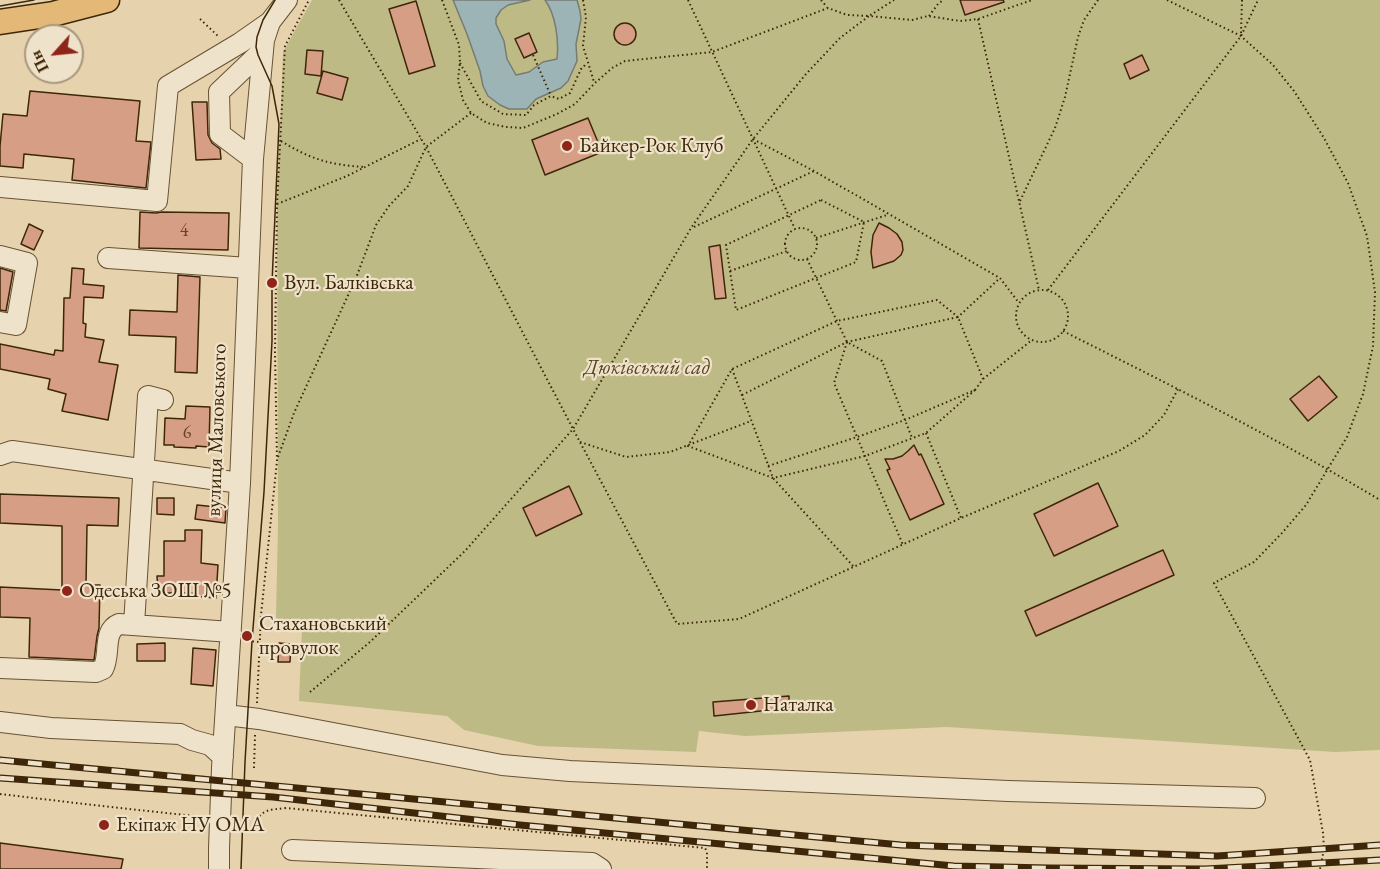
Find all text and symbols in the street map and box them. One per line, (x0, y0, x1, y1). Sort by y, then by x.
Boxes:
north arrow (24, 24, 84, 84)
text: Пн (25, 47, 54, 76)
place label: Байкер-Рок Клуб (579, 133, 724, 159)
marker: Байкер-Рок Клуб (560, 139, 574, 153)
house number: 4 (180, 220, 188, 242)
place label: Вул. Балківська (284, 270, 414, 296)
marker: Вул. Балківська (265, 276, 279, 290)
street label: вулиця Маловського (201, 343, 233, 517)
park label: Дюківський сад (584, 355, 710, 381)
house number: 6 (183, 422, 191, 444)
place label: Одеська ЗОШ №5 (79, 578, 232, 604)
marker: Одеська ЗОШ №5 (60, 584, 74, 598)
place label: Стахановський провулок (259, 611, 387, 661)
marker: Стахановський провулок (240, 629, 254, 643)
place label: Наталка (763, 692, 834, 718)
marker: Наталка (744, 698, 758, 712)
place label: Екіпаж НУ ОМА (116, 812, 265, 838)
marker: Екіпаж НУ ОМА (97, 818, 111, 832)

